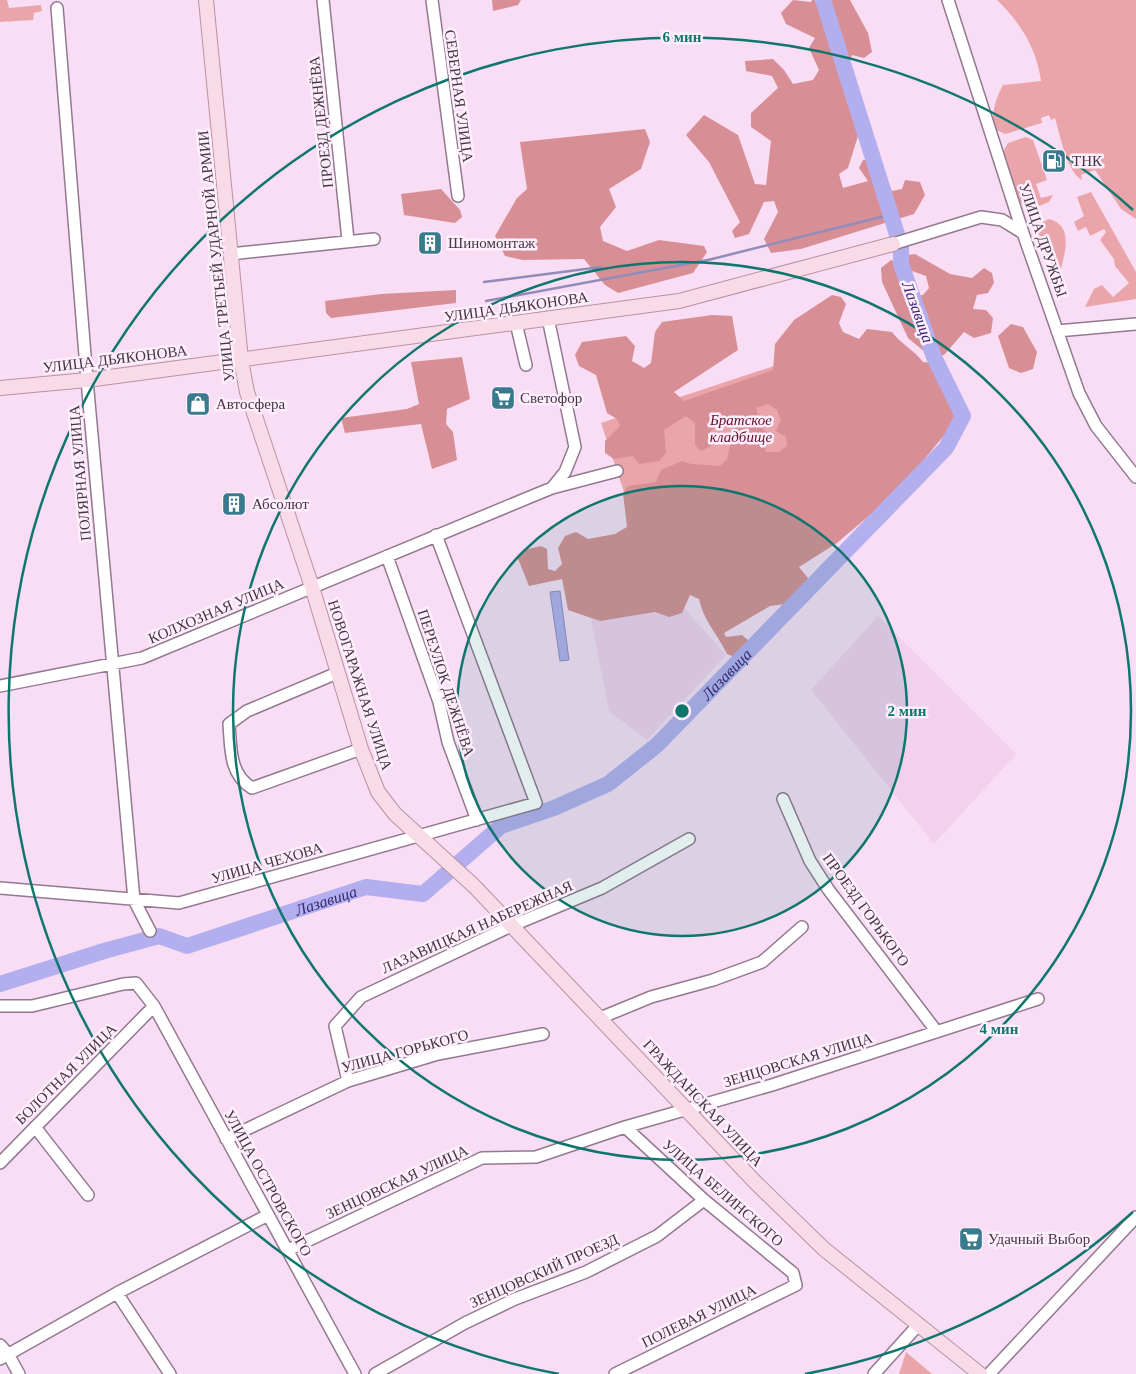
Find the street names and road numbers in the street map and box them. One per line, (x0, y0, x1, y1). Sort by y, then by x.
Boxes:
street label: СЕВЕРНАЯ УЛИЦА (442, 29, 476, 163)
street label: ПРОЕЗД ДЕЖНЁВА (306, 55, 336, 189)
street label: УЛИЦА ТРЕТЬЕЙ УДАРНОЙ АРМИИ (195, 129, 237, 382)
street label: УЛИЦА ДРУЖБЫ (1016, 181, 1070, 299)
street label: УЛИЦА ДЬЯКОНОВА (443, 289, 589, 325)
street label: УЛИЦА ДЬЯКОНОВА (42, 342, 188, 376)
street label: ПОЛЯРНАЯ УЛИЦА (66, 404, 94, 542)
street label: КОЛХОЗНАЯ УЛИЦА (146, 575, 286, 647)
street label: НОВОГАРАЖНАЯ УЛИЦА (325, 598, 395, 772)
street label: ПЕРЕУЛОК ДЕЖНЁВА (415, 607, 477, 759)
street label: УЛИЦА ЧЕХОВА (209, 839, 325, 887)
street label: ПРОЕЗД ГОРЬКОГО (820, 850, 912, 970)
street label: ЛАЗАВИЦКАЯ НАБЕРЕЖНАЯ (379, 878, 575, 976)
street label: БОЛОТНАЯ УЛИЦА (12, 1020, 120, 1128)
street label: УЛИЦА ГОРЬКОГО (340, 1026, 471, 1076)
street label: ЗЕНЦОВСКАЯ УЛИЦА (721, 1030, 875, 1090)
street label: ГРАЖДАНСКАЯ УЛИЦА (640, 1036, 766, 1170)
street label: УЛИЦА ОСТРОВСКОГО (221, 1107, 315, 1259)
street label: УЛИЦА БЕЛИНСКОГО (659, 1136, 787, 1250)
street label: ЗЕНЦОВСКАЯ УЛИЦА (323, 1142, 471, 1222)
street label: ЗЕНЦОВСКИЙ ПРОЕЗД (467, 1231, 621, 1311)
street label: ПОЛЕВАЯ УЛИЦА (639, 1281, 759, 1351)

